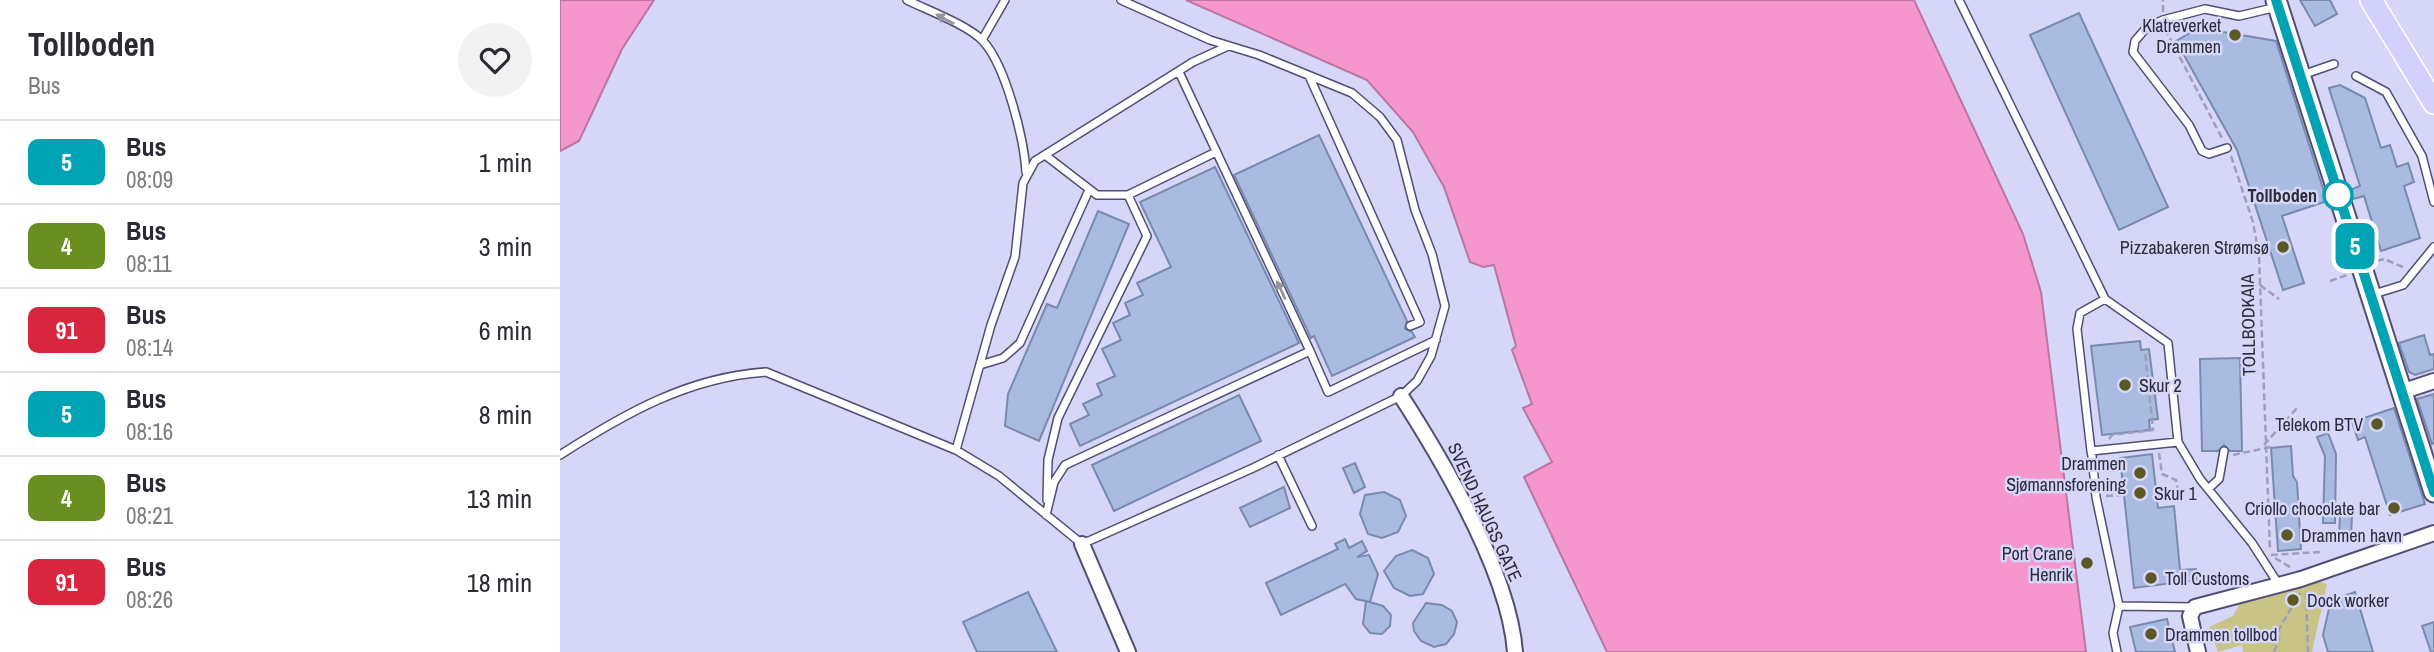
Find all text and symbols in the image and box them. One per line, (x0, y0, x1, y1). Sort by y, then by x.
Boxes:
one-way arrow (935, 13, 955, 25)
place label: Klatreverket Drammen (2142, 13, 2221, 59)
text: Tollboden (28, 22, 155, 66)
button: heart (458, 23, 532, 97)
marker: Klatreverket Drammen (2227, 27, 2243, 43)
text: Bus (28, 70, 61, 101)
text: Bus (126, 129, 166, 164)
text: 1 min (479, 145, 532, 180)
text: 5 (61, 146, 72, 178)
text: 08:09 (126, 164, 173, 195)
marker: Tollboden (2323, 180, 2353, 210)
place label: Tollboden (2248, 183, 2317, 208)
text: Bus (126, 213, 166, 248)
line badge: 5 (2332, 223, 2378, 269)
text: 3 min (479, 229, 532, 264)
text: 4 (61, 230, 72, 262)
text: 5 (2350, 230, 2360, 262)
place label: Pizzabakeren Strømsø (2120, 235, 2269, 260)
marker: Pizzabakeren Strømsø (2275, 239, 2291, 255)
text: 08:11 (126, 248, 172, 279)
street label: TOLLBODKAIA (2235, 273, 2261, 376)
one-way arrow (1276, 279, 1287, 300)
text: Bus (126, 297, 166, 332)
text: 6 min (479, 313, 532, 348)
text: 91 (56, 314, 77, 346)
text: 08:14 (126, 332, 173, 363)
place label: Skur 2 (2139, 373, 2182, 398)
marker: Skur 2 (2117, 377, 2133, 393)
text: Bus (126, 381, 166, 416)
text: 8 min (479, 397, 532, 432)
text: 5 (61, 398, 72, 430)
place label: Telekom BTV (2275, 412, 2363, 437)
text: 08:16 (126, 416, 173, 447)
marker: Telekom BTV (2369, 416, 2385, 432)
street label: SVEND HAUGS GATE (1442, 438, 1528, 586)
place label: Drammen Sjømannsforening (2006, 451, 2127, 497)
text: Bus (126, 465, 166, 500)
marker: Drammen Sjømannsforening (2132, 465, 2148, 481)
text: 13 min (467, 481, 532, 516)
place label: Skur 1 (2154, 481, 2197, 506)
text: 4 (61, 482, 72, 514)
marker: Skur 1 (2132, 485, 2148, 501)
place label: Criollo chocolate bar (2245, 496, 2380, 521)
text: 08:21 (126, 500, 173, 531)
marker: Criollo chocolate bar (2386, 500, 2402, 516)
place label: Drammen havn (2301, 523, 2402, 548)
marker: Drammen havn (2279, 527, 2295, 543)
place label: Port Crane Henrik (2002, 541, 2074, 587)
text: Bus (126, 549, 166, 584)
marker: Port Crane Henrik (2079, 555, 2095, 571)
text: 18 min (467, 565, 532, 600)
text: 91 (56, 566, 77, 598)
place label: Toll Customs (2165, 566, 2249, 591)
marker: Toll Customs (2143, 570, 2159, 586)
text: 08:26 (126, 584, 173, 615)
place label: Dock worker (2307, 588, 2389, 613)
marker: Dock worker (2285, 592, 2301, 608)
place label: Drammen tollbod (2165, 622, 2277, 647)
marker: Drammen tollbod (2143, 626, 2159, 642)

